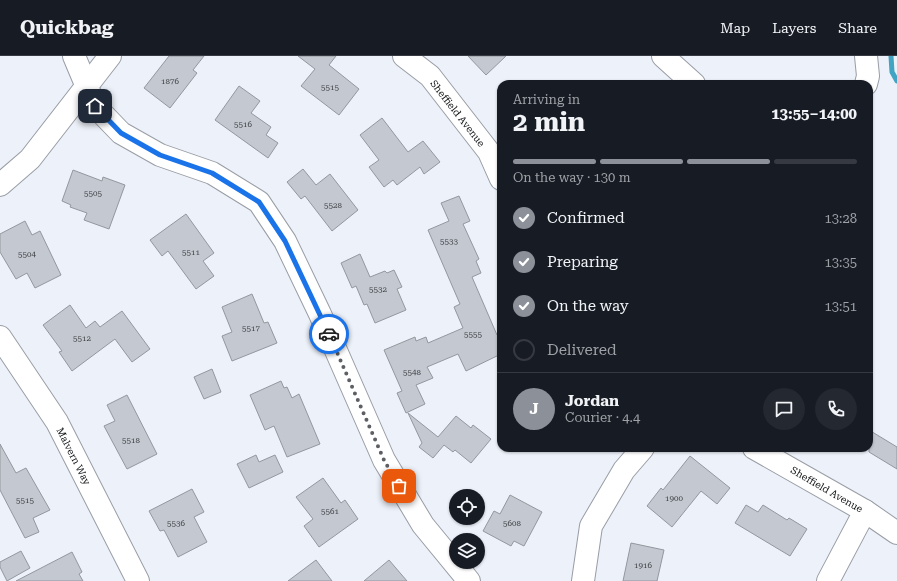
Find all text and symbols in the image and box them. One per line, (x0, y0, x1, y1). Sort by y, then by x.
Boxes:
text: Quickbag (20, 16, 114, 39)
text: Map (720, 20, 750, 36)
text: Layers (772, 20, 816, 36)
text: Share (838, 20, 877, 36)
house number: 1876 (161, 77, 179, 86)
street label: Sheffield Avenue (428, 78, 487, 149)
house number: 5515 (321, 83, 339, 92)
pin (78, 89, 112, 123)
text: Arriving in (513, 92, 580, 107)
icon: home (84, 95, 106, 117)
text: 13:55–14:00 (771, 105, 857, 123)
text: 2 min (513, 107, 585, 137)
house number: 5516 (234, 120, 252, 129)
text: On the way · 130 m (513, 170, 630, 185)
house number: 5505 (84, 189, 102, 198)
house number: 5528 (324, 201, 342, 210)
icon: check (513, 207, 535, 229)
text: Confirmed (547, 209, 625, 227)
text: 13:28 (825, 211, 857, 226)
house number: 5533 (440, 237, 458, 246)
house number: 5511 (182, 248, 200, 257)
house number: 5504 (18, 250, 36, 259)
icon: check (513, 251, 535, 273)
text: Preparing (547, 253, 618, 271)
text: 13:35 (825, 255, 857, 270)
house number: 5532 (369, 285, 387, 294)
icon: check (513, 295, 535, 317)
text: On the way (547, 297, 629, 315)
text: 13:51 (825, 299, 857, 314)
courier (309, 314, 349, 354)
icon: car (318, 323, 340, 345)
house number: 5517 (242, 324, 260, 333)
house number: 5555 (464, 330, 482, 339)
house number: 5512 (73, 334, 91, 343)
text: Delivered (547, 341, 617, 359)
house number: 5548 (403, 368, 421, 377)
button: chat (763, 388, 805, 430)
button: phone (815, 388, 857, 430)
text: Jordan (565, 392, 619, 410)
text: J (529, 400, 539, 418)
text: Courier · 4.4 (565, 410, 640, 425)
street label: Malvern Way (54, 426, 93, 487)
house number: 5518 (122, 436, 140, 445)
street label: Sheffield Avenue (789, 464, 865, 515)
pin (382, 469, 416, 503)
icon: bag (388, 475, 410, 497)
map controls (449, 489, 485, 569)
button: locate (449, 489, 485, 525)
house number: 1900 (665, 494, 683, 503)
house number: 5515 (16, 496, 34, 505)
house number: 5561 (321, 507, 339, 516)
house number: 5536 (167, 519, 185, 528)
house number: 5608 (503, 519, 521, 528)
button: layers (449, 533, 485, 569)
house number: 1916 (634, 561, 652, 570)

